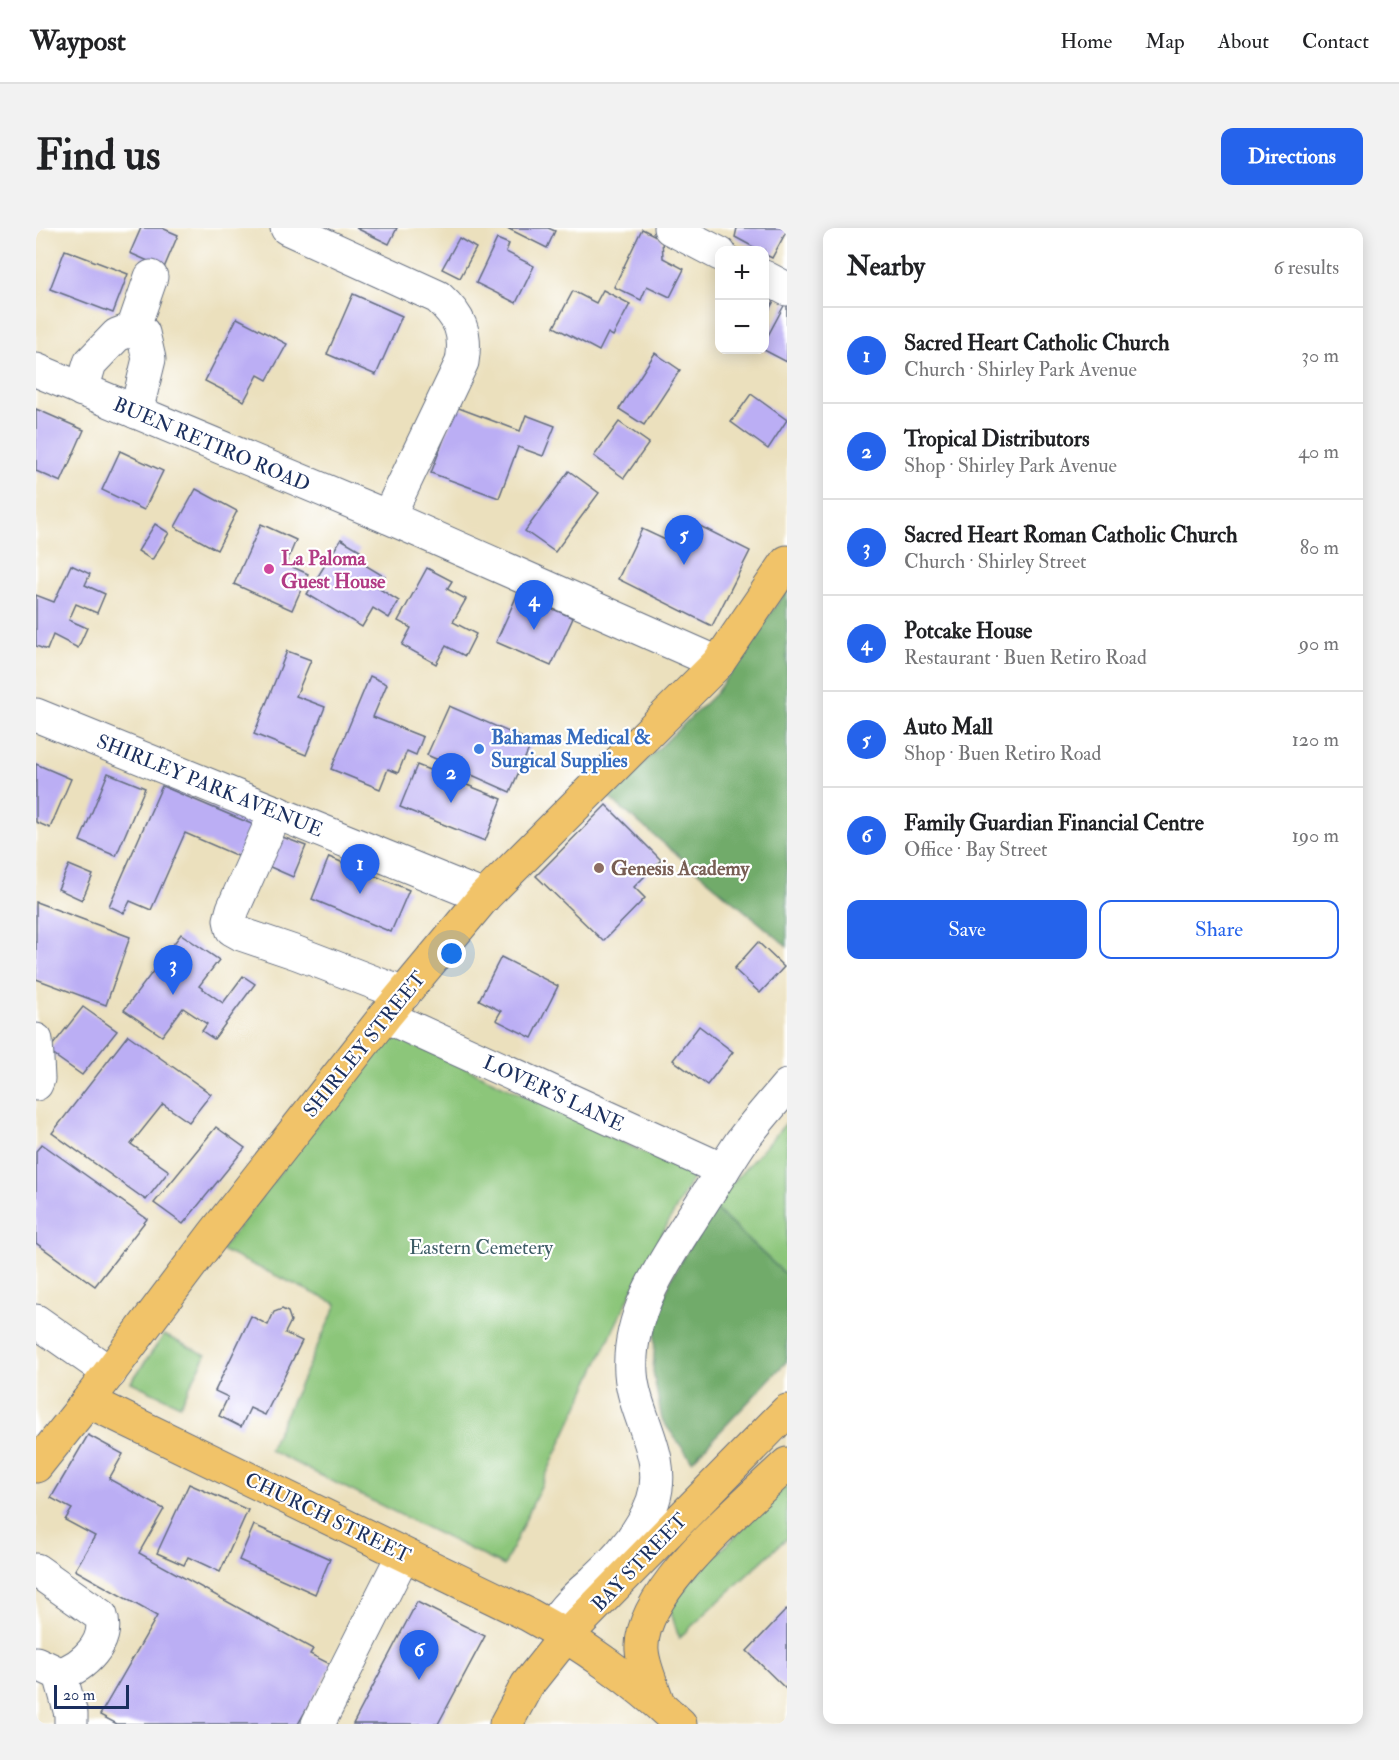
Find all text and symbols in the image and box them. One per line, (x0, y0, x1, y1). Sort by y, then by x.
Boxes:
text: Waypost (30, 24, 126, 59)
text: Home (1060, 28, 1112, 55)
text: Map (1145, 28, 1185, 55)
text: About (1218, 28, 1269, 55)
text: Contact (1302, 28, 1369, 55)
button: Directions (1221, 128, 1363, 185)
text: Find us (36, 130, 160, 182)
map controls (715, 246, 769, 354)
button: + (715, 246, 769, 300)
text: Nearby (847, 251, 925, 283)
text: 6 results (1273, 255, 1339, 280)
button: − (715, 300, 769, 354)
text: Sacred Heart Catholic Church (904, 329, 1169, 357)
text: 1 (863, 343, 870, 368)
text: 30 m (1301, 343, 1339, 368)
text: Church · Shirley Park Avenue (904, 357, 1137, 382)
street label: BUEN RETIRO ROAD (110, 392, 314, 497)
text: Tropical Distributors (904, 425, 1089, 453)
text: 2 (861, 439, 872, 464)
text: 40 m (1298, 439, 1339, 464)
text: Shop · Shirley Park Avenue (904, 453, 1117, 478)
pin: 5 (664, 516, 704, 565)
text: Sacred Heart Roman Catholic Church (904, 521, 1238, 549)
text: 3 (863, 535, 870, 560)
text: 80 m (1300, 535, 1339, 560)
place label: La Paloma Guest House (281, 546, 386, 594)
text: Church · Shirley Street (904, 549, 1087, 574)
marker: La Paloma Guest House (262, 562, 276, 576)
pin: 4 (514, 580, 554, 630)
text: Potcake House (904, 617, 1032, 645)
text: 4 (861, 631, 872, 656)
text: 90 m (1299, 631, 1339, 656)
text: Restaurant · Buen Retiro Road (904, 645, 1147, 670)
text: Auto Mall (904, 713, 993, 741)
place label: Bahamas Medical & Surgical Supplies (491, 725, 651, 774)
text: 5 (862, 727, 871, 752)
text: 120 m (1292, 727, 1339, 752)
street label: SHIRLEY PARK AVENUE (93, 729, 327, 842)
text: Shop · Buen Retiro Road (904, 741, 1101, 766)
marker: Bahamas Medical & Surgical Supplies (472, 742, 486, 756)
pin: 2 (432, 754, 470, 803)
text: Family Guardian Financial Centre (904, 809, 1204, 837)
text: 6 (861, 823, 872, 848)
text: 190 m (1292, 823, 1339, 848)
text: Office · Bay Street (904, 837, 1048, 862)
pin: 1 (340, 844, 380, 894)
place label: Genesis Academy (611, 856, 750, 882)
marker: Genesis Academy (592, 861, 606, 875)
button: Save (847, 900, 1087, 959)
button: Share (1099, 900, 1339, 959)
your location (437, 939, 466, 968)
pin: 3 (154, 946, 192, 995)
street label: SHIRLEY STREET (298, 966, 431, 1122)
street label: LOVER'S LANE (479, 1050, 628, 1137)
park label: Eastern Cemetery (409, 1235, 554, 1260)
street label: CHURCH STREET (241, 1467, 415, 1568)
street label: BAY STREET (586, 1508, 693, 1617)
pin: 6 (400, 1630, 439, 1680)
scale bar (54, 1682, 129, 1710)
text: 20 m (63, 1685, 95, 1705)

